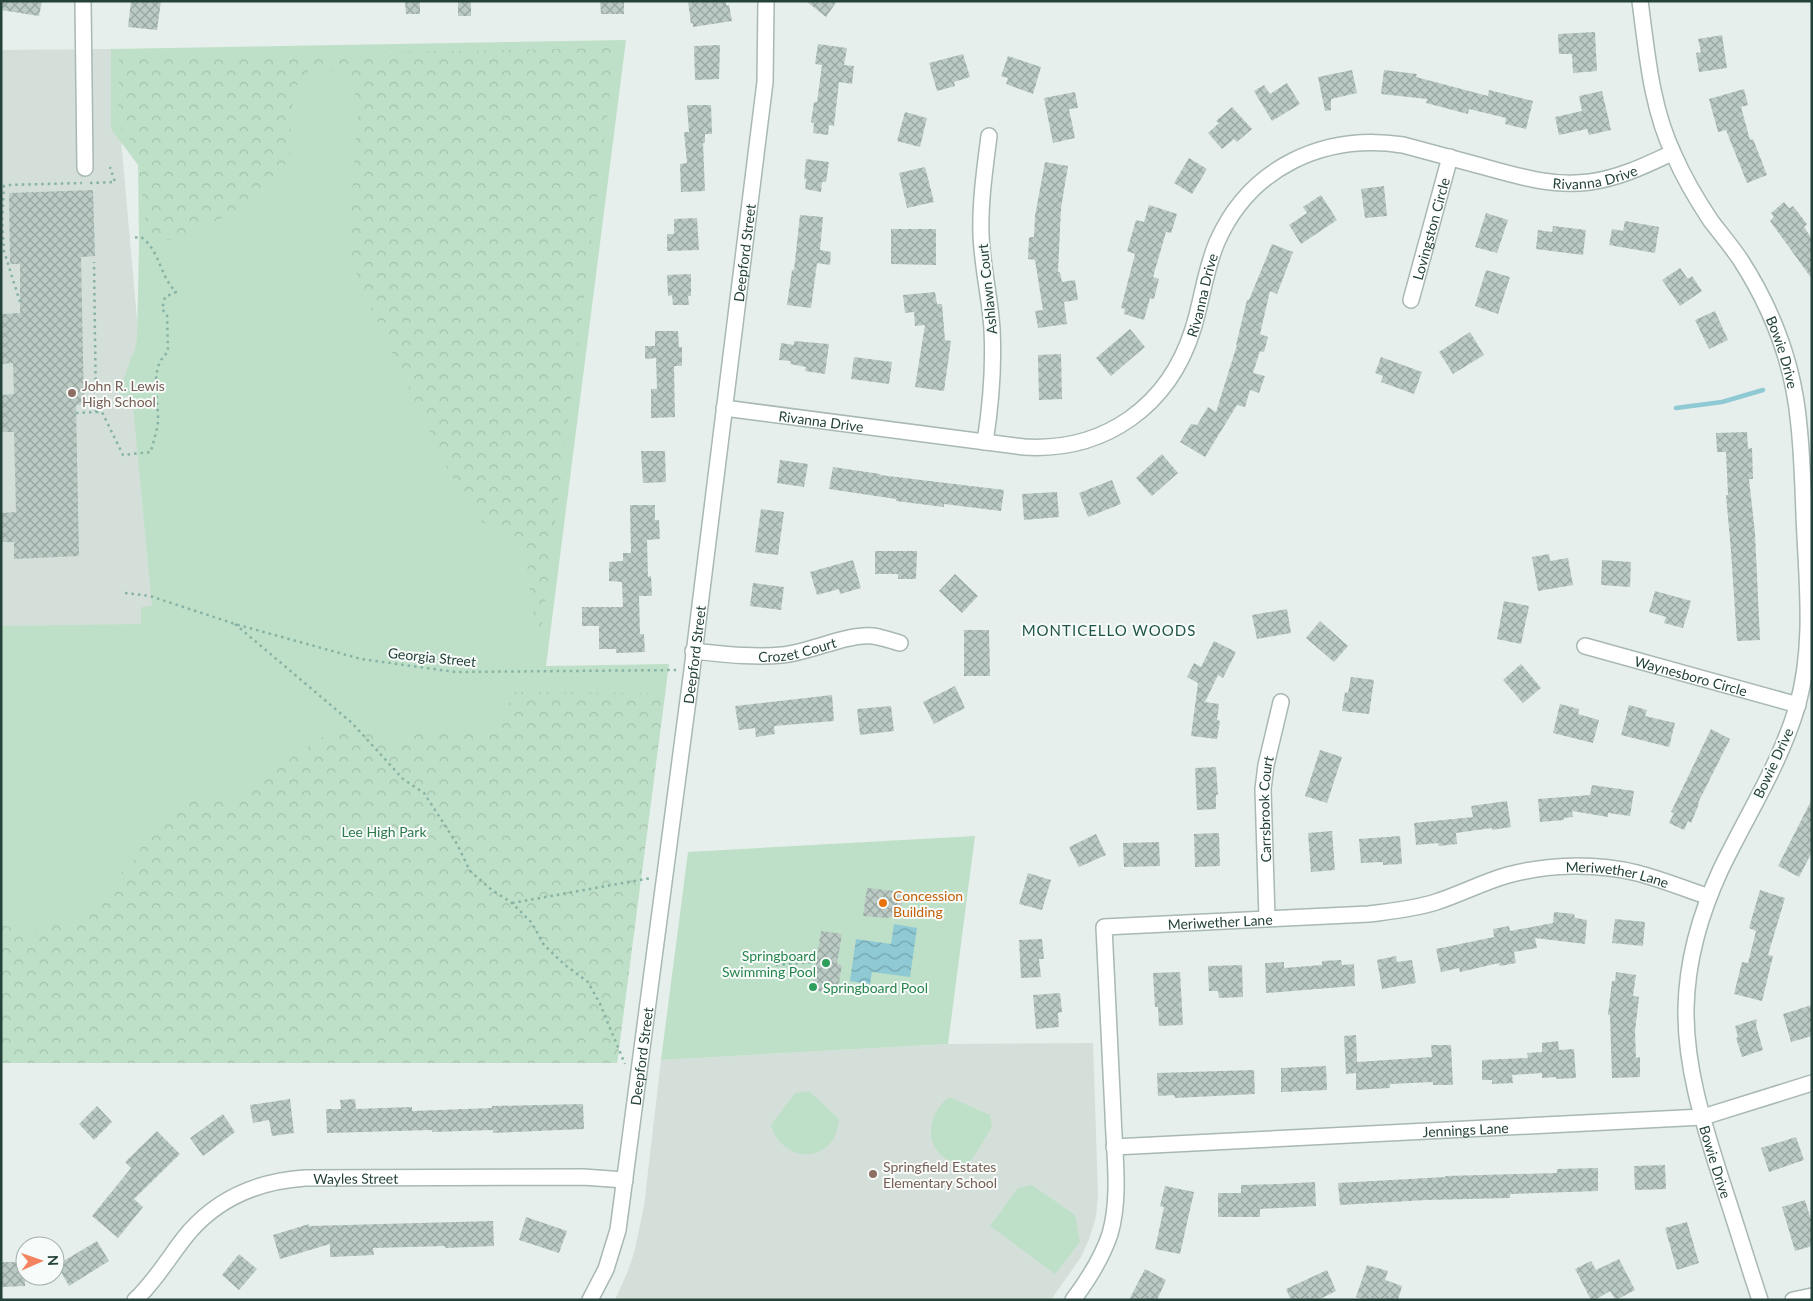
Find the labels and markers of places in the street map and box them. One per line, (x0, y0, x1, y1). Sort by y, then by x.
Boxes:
place label: John R. Lewis High School (82, 377, 165, 410)
marker: John R. Lewis High School (66, 387, 78, 399)
place label: Concession Building (893, 887, 963, 920)
marker: Concession Building (877, 897, 889, 909)
place label: Springboard Swimming Pool (722, 947, 816, 980)
marker: Springboard Swimming Pool (820, 957, 832, 969)
place label: Springboard Pool (823, 979, 928, 996)
marker: Springboard Pool (807, 981, 819, 993)
place label: Springfield Estates Elementary School (883, 1158, 997, 1191)
marker: Springfield Estates Elementary School (867, 1168, 879, 1180)

